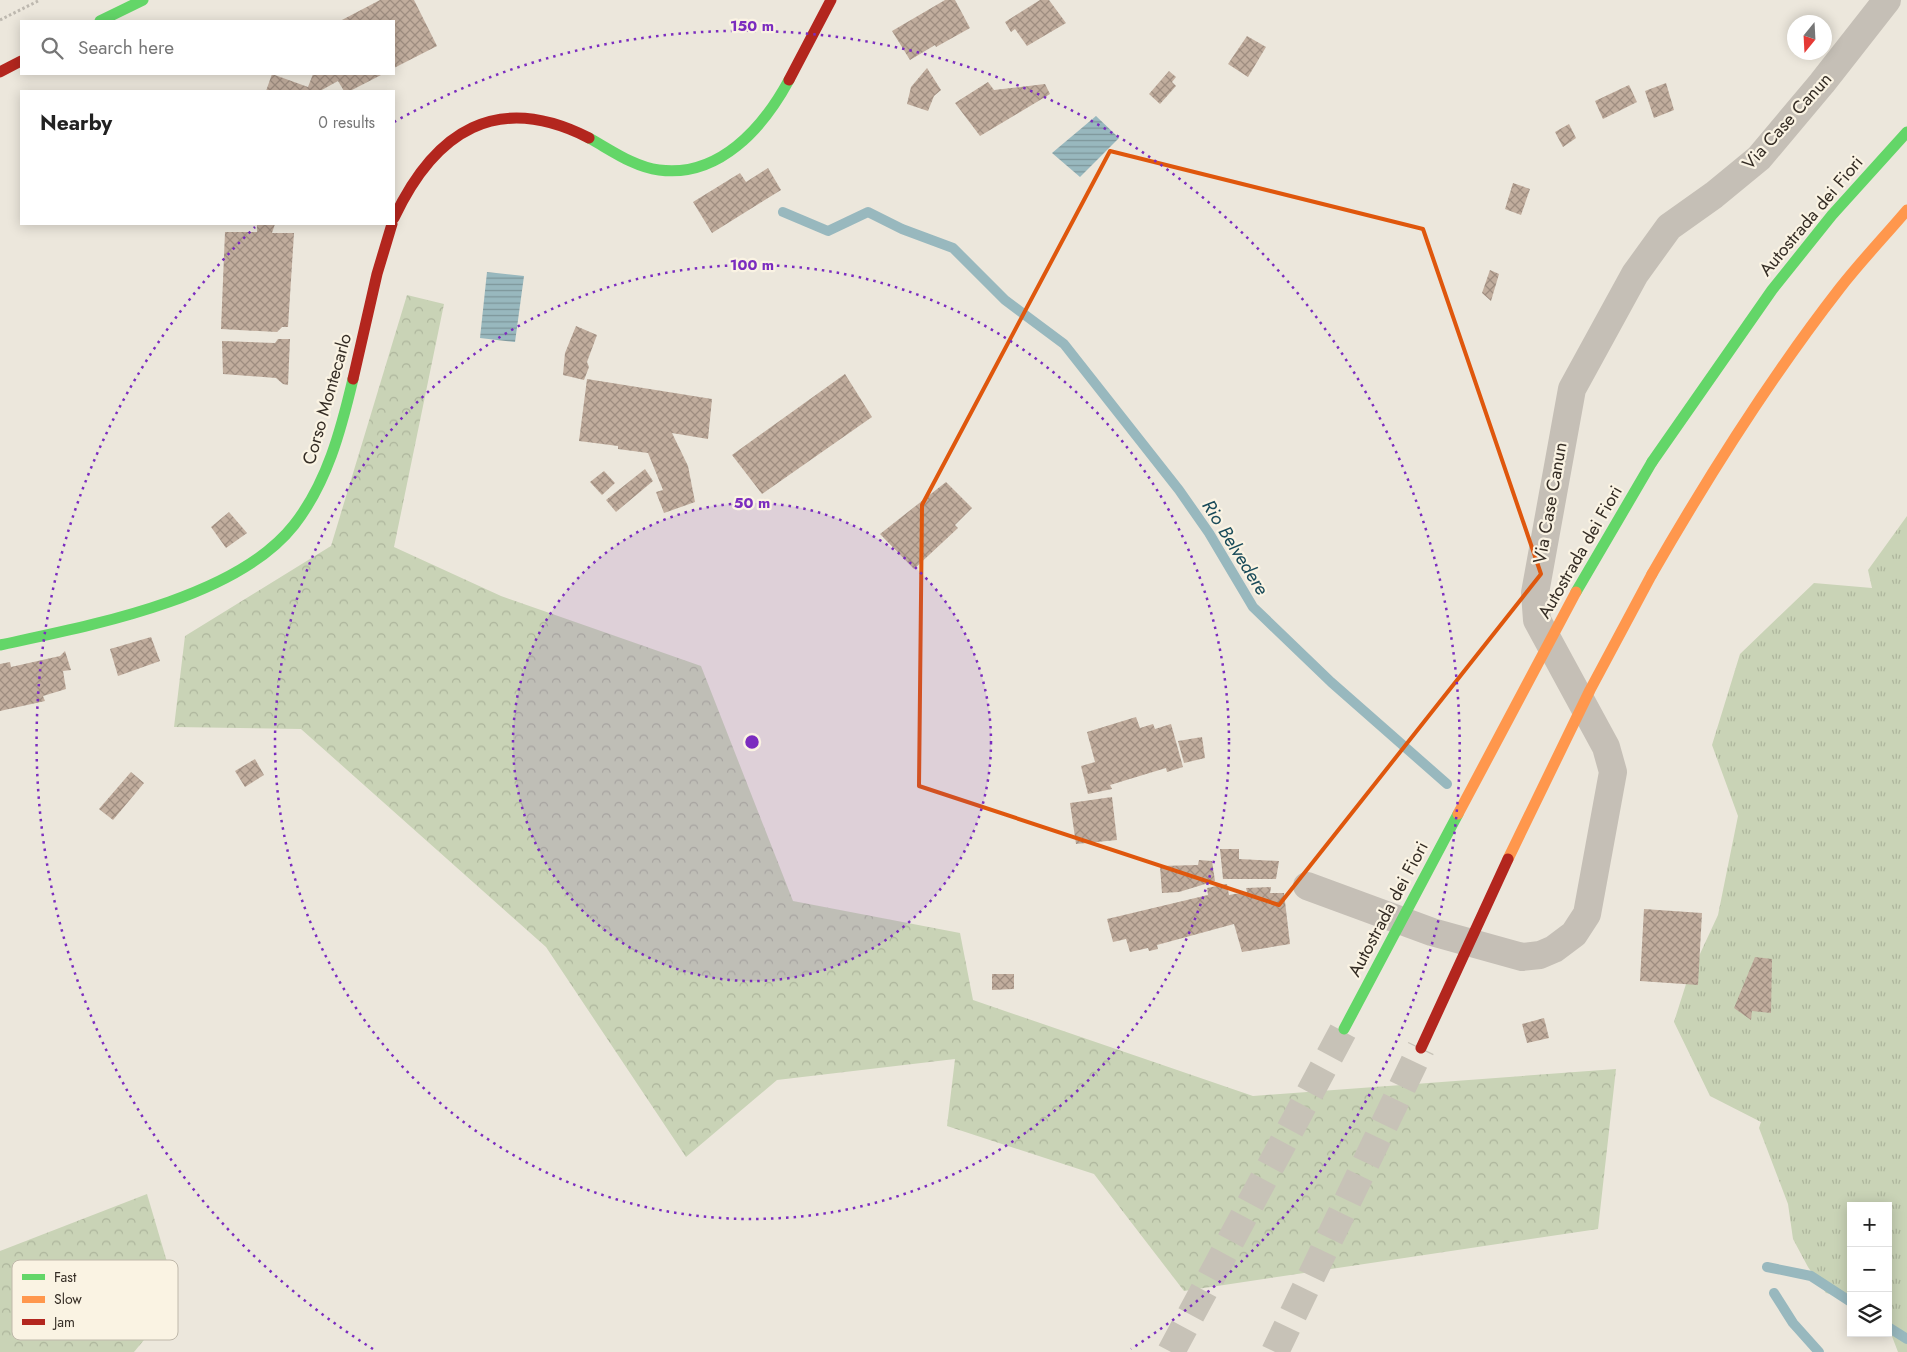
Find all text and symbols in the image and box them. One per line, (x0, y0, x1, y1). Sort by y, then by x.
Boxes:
text: 150 m (730, 15, 774, 37)
north arrow (1787, 15, 1832, 60)
search box (20, 20, 395, 75)
icon: search (38, 34, 66, 62)
text: Search here (78, 34, 174, 61)
street label: Via Case Canun (1736, 67, 1838, 175)
text: Nearby (40, 108, 112, 138)
text: 0 results (318, 111, 375, 134)
street label: Autostrada dei Fiori (1753, 150, 1869, 282)
text: 100 m (730, 254, 774, 276)
street label: Corso Montecarlo (296, 330, 358, 468)
street label: Via Case Canun (1527, 440, 1573, 566)
street label: Autostrada dei Fiori (1531, 481, 1629, 623)
text: 50 m (734, 492, 770, 514)
water label: Rio Belvedere (1196, 494, 1276, 601)
centre of rings (743, 733, 761, 751)
street label: Autostrada dei Fiori (1341, 837, 1435, 981)
map controls (1847, 1202, 1892, 1337)
button: + (1847, 1202, 1892, 1247)
button: − (1847, 1247, 1892, 1292)
legend (12, 1260, 178, 1340)
text: Fast (54, 1267, 77, 1287)
text: Slow (54, 1289, 82, 1309)
button: layers (1847, 1292, 1892, 1337)
text: Jam (52, 1312, 75, 1332)

